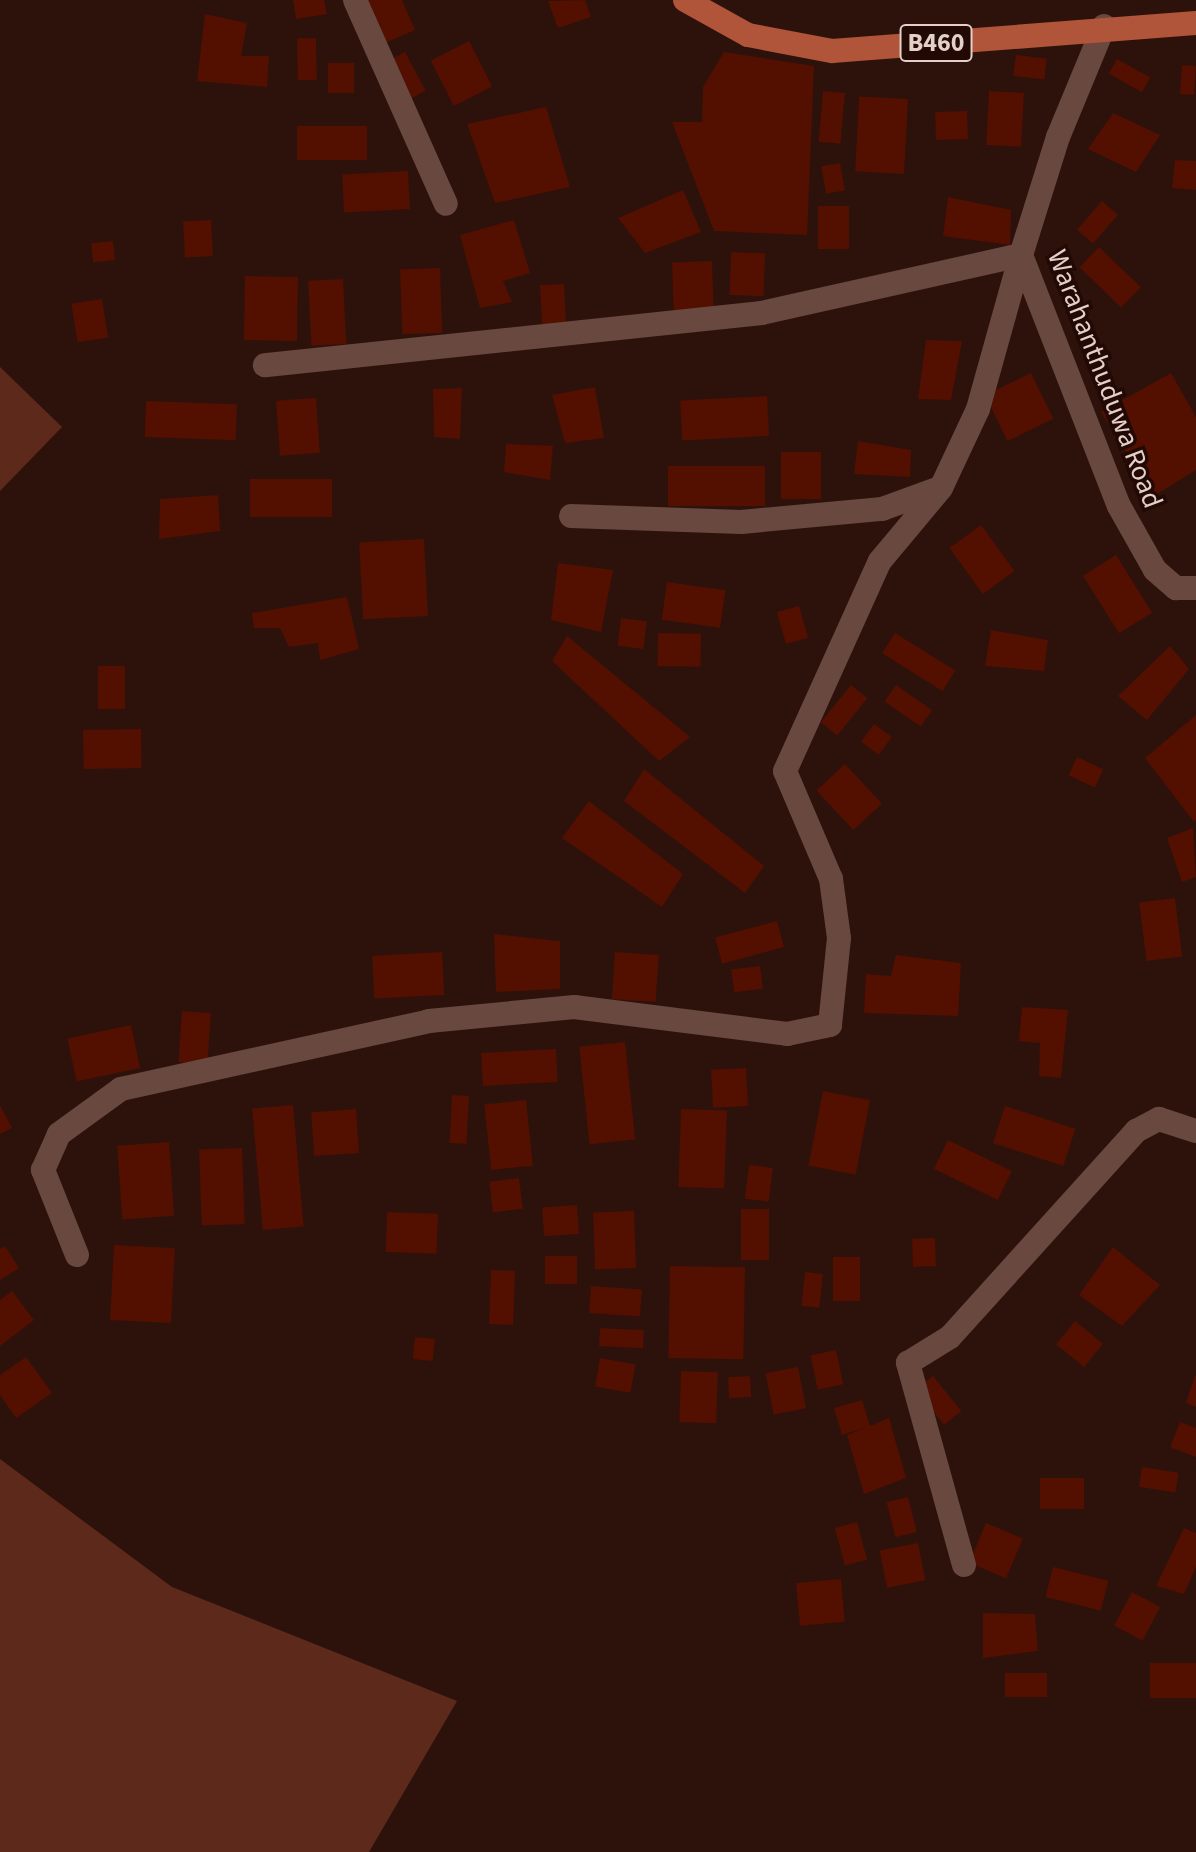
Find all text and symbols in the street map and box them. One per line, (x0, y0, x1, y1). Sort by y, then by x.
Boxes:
road number: B460 (898, 21, 974, 65)
street label: Warahanthuduwa Road (1040, 245, 1170, 513)

